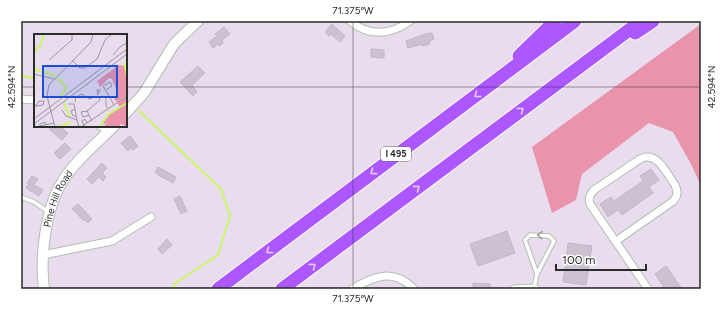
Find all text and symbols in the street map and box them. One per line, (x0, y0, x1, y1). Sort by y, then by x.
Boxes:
text: 71.375°W (332, 4, 374, 17)
inset map (34, 34, 127, 127)
text: 42.594°N (5, 66, 18, 108)
text: 42.594°N (705, 66, 718, 108)
one-way arrow (474, 90, 481, 98)
one-way arrow (517, 108, 524, 115)
road number: I 495 (381, 147, 411, 161)
street label: Pine Hill Road (40, 167, 75, 228)
one-way arrow (370, 168, 377, 175)
one-way arrow (413, 185, 420, 193)
one-way arrow (537, 231, 543, 240)
one-way arrow (266, 246, 273, 254)
scale bar (556, 246, 646, 272)
text: 100 m (562, 253, 596, 267)
one-way arrow (308, 264, 315, 271)
text: 71.375°W (332, 292, 374, 305)

